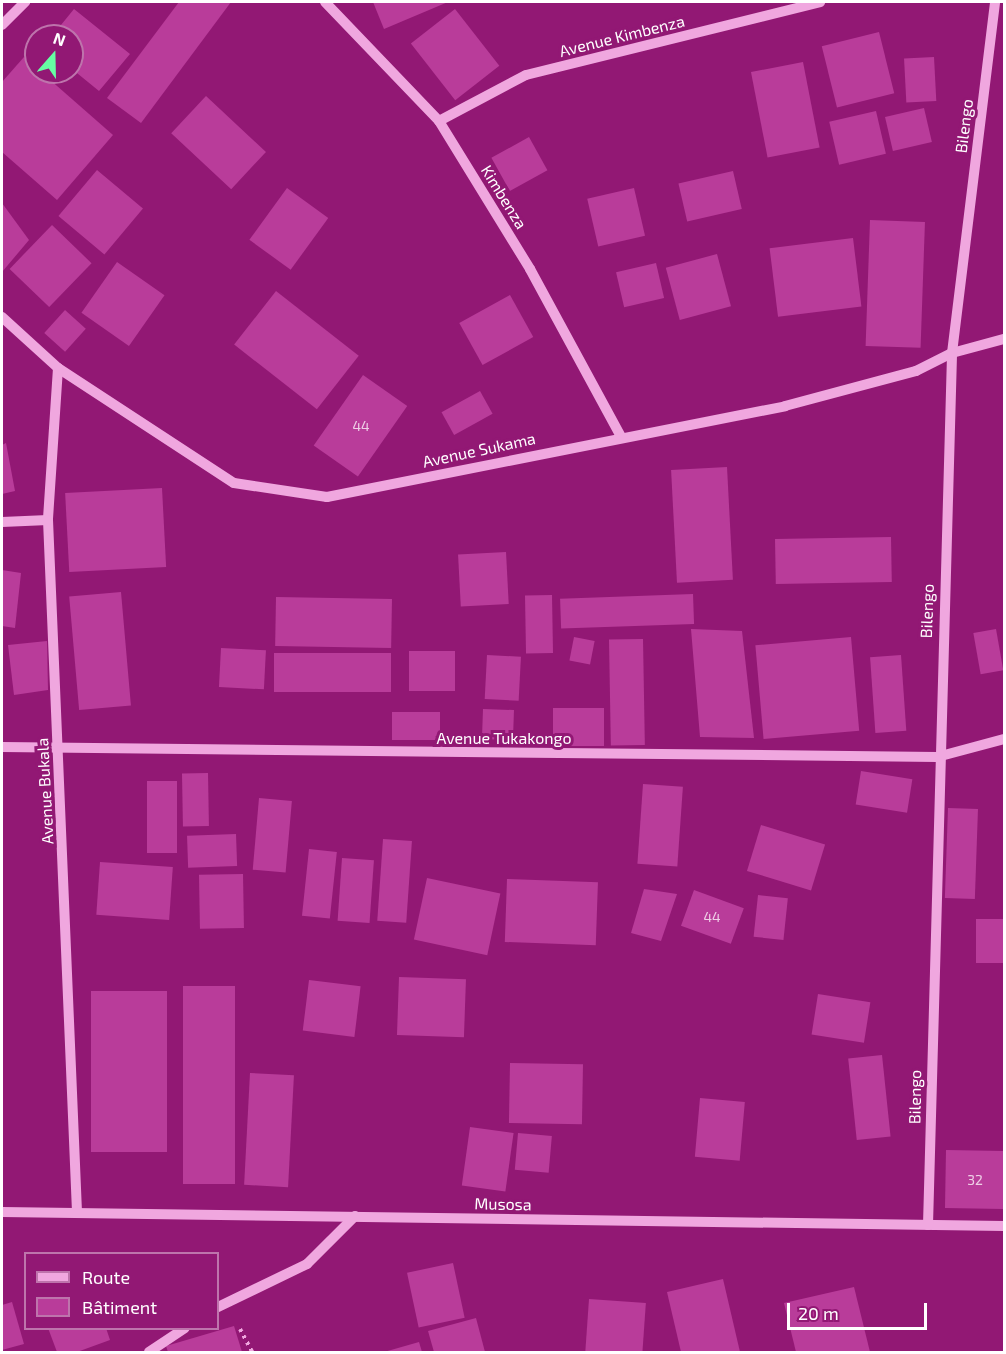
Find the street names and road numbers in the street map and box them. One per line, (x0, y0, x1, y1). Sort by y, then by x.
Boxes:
street label: Avenue Kimbenza (557, 11, 687, 61)
street label: Bilengo (951, 98, 977, 154)
street label: Kimbenza (477, 162, 531, 232)
street label: Avenue Sukama (421, 429, 537, 471)
street label: Bilengo (916, 583, 938, 639)
street label: Avenue Tukakongo (436, 728, 572, 748)
street label: Avenue Bukala (33, 737, 57, 845)
street label: Bilengo (905, 1070, 925, 1124)
street label: Musosa (474, 1194, 532, 1214)

